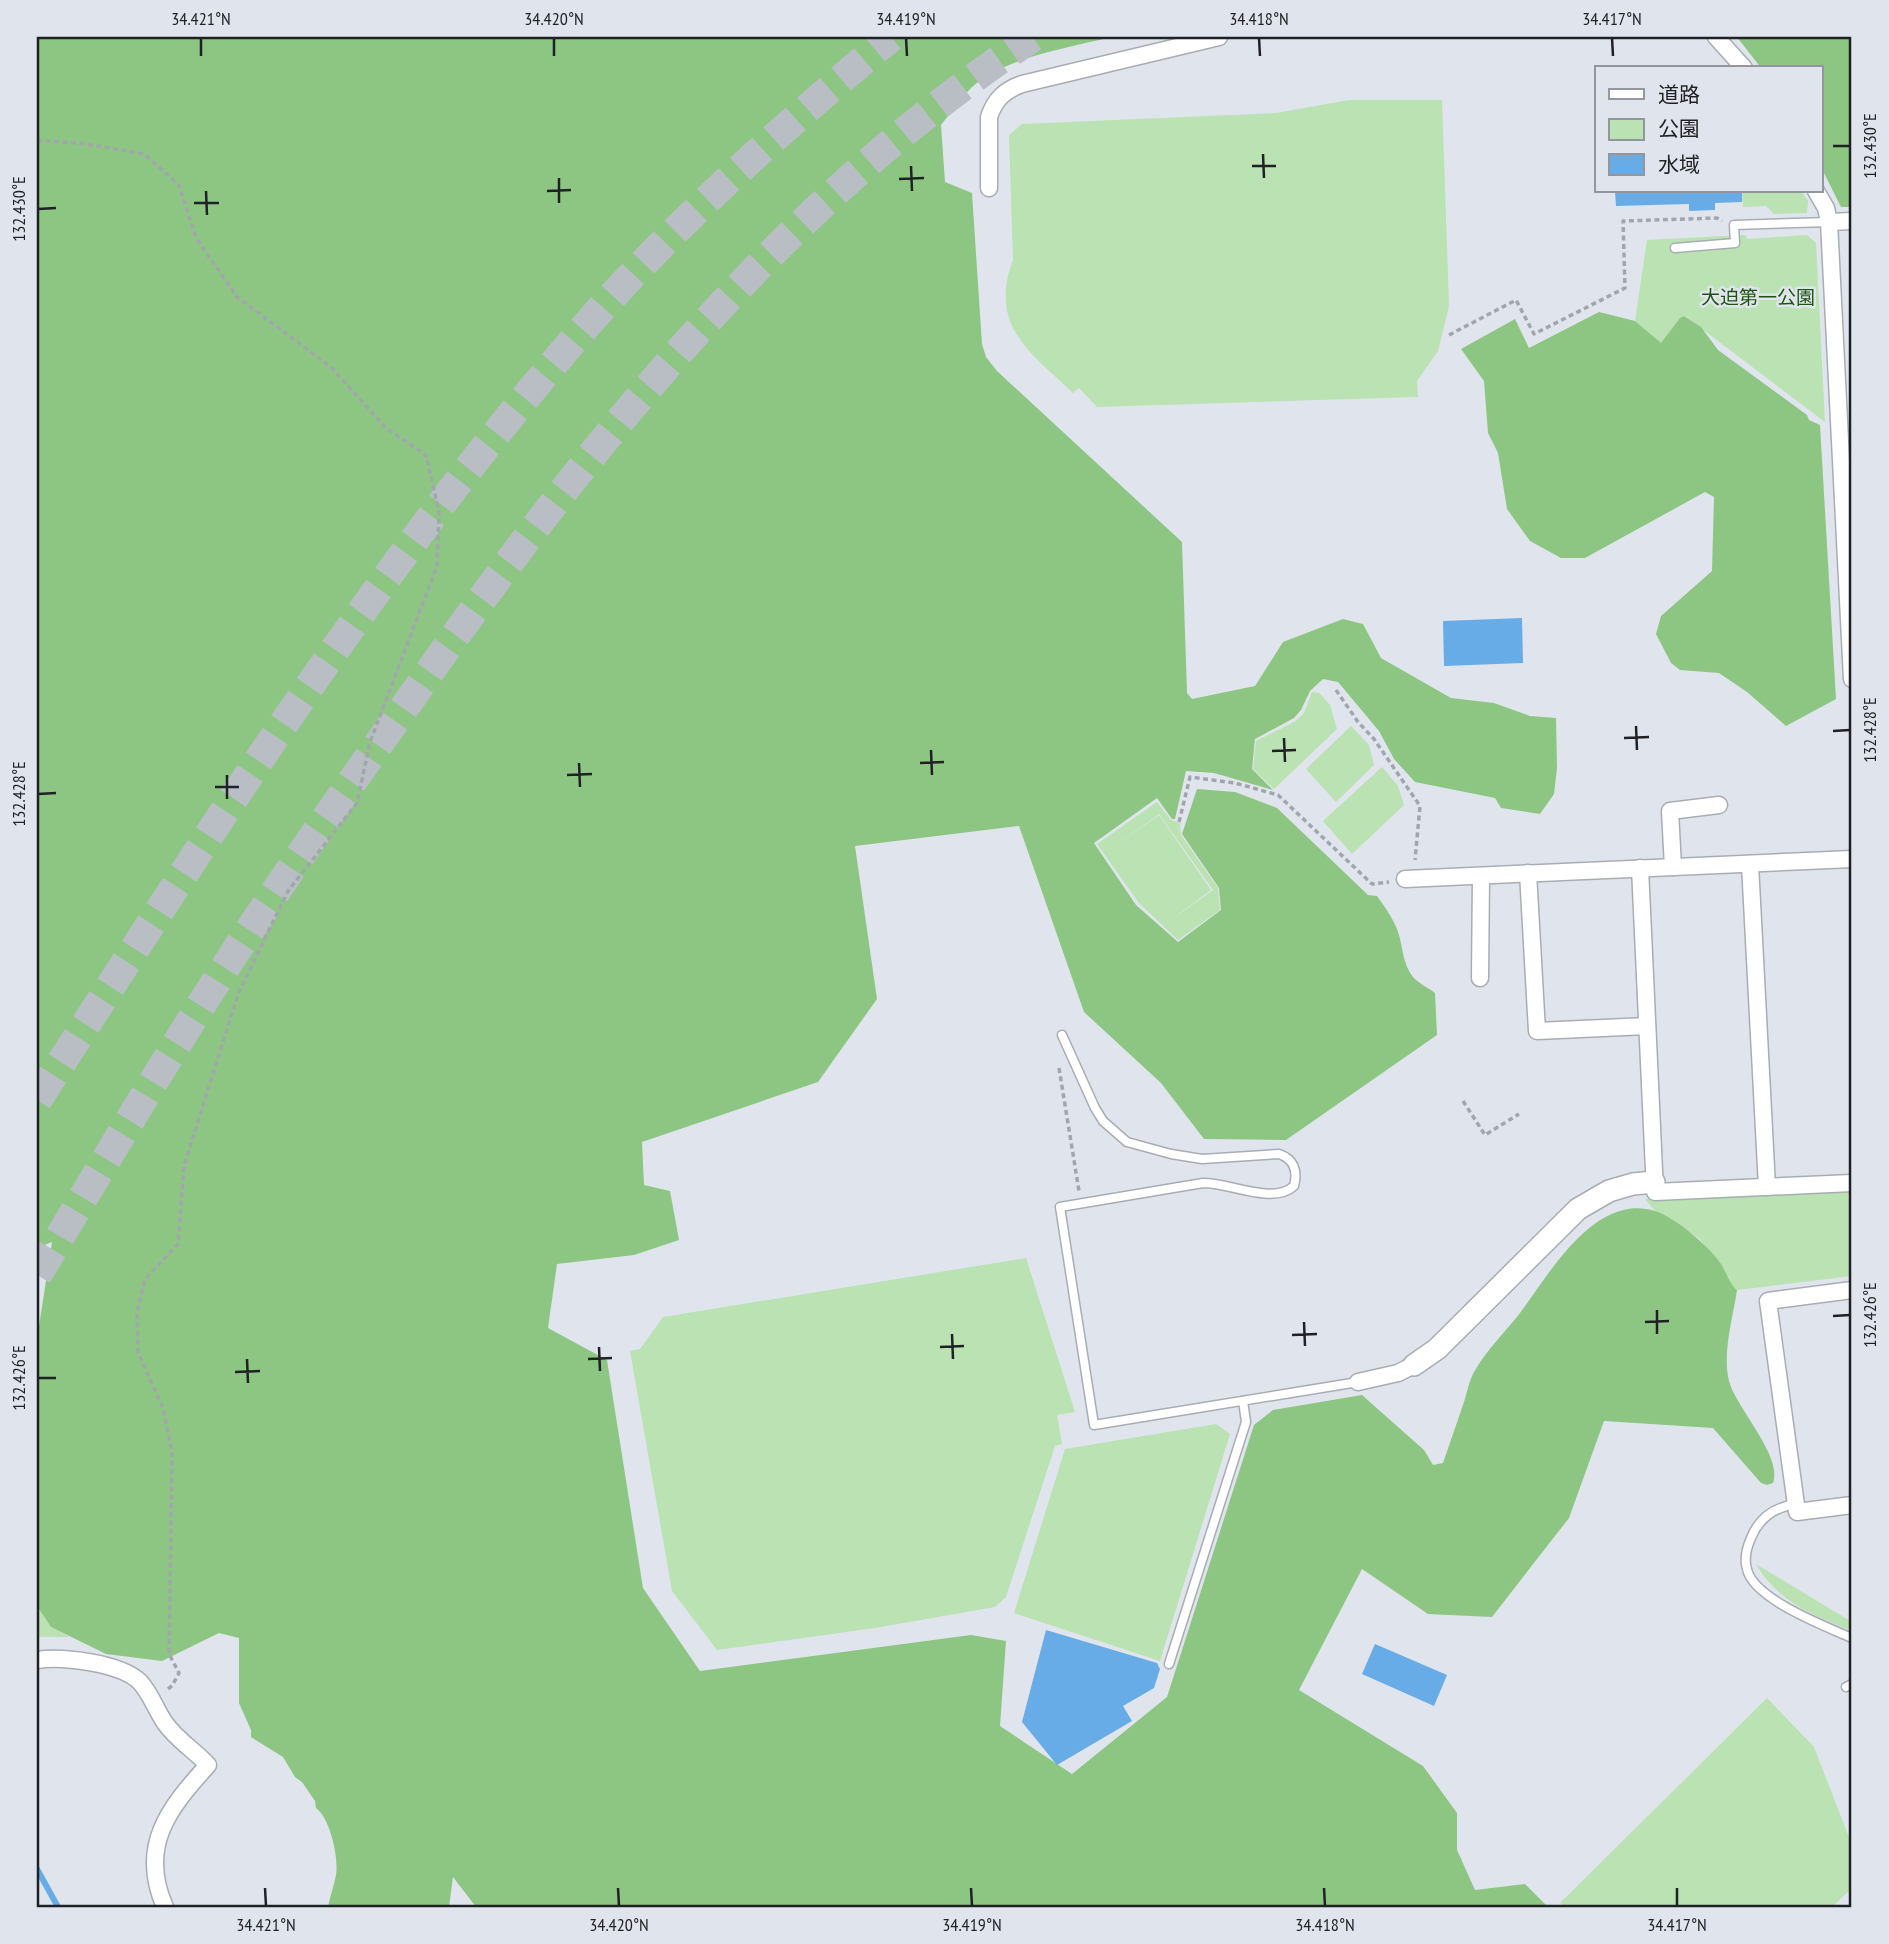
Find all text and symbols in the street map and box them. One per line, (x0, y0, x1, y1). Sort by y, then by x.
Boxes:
text: 34.421°N (171, 7, 231, 30)
text: 34.420°N (524, 7, 584, 30)
text: 34.419°N (876, 7, 936, 30)
text: 34.418°N (1229, 7, 1289, 30)
text: 34.417°N (1582, 7, 1642, 30)
legend (1595, 66, 1822, 192)
text: 道路 (1658, 81, 1700, 108)
text: 132.430°E (1858, 113, 1881, 179)
text: 公園 (1658, 115, 1700, 142)
text: 水域 (1658, 151, 1700, 178)
text: 132.430°E (7, 176, 30, 242)
park label: 大迫第一公園 (1701, 285, 1815, 309)
text: 132.428°E (1858, 697, 1881, 763)
text: 132.428°E (7, 761, 30, 827)
text: 132.426°E (1858, 1282, 1881, 1348)
text: 132.426°E (7, 1345, 30, 1411)
text: 34.421°N (236, 1913, 296, 1936)
text: 34.420°N (589, 1913, 649, 1936)
text: 34.419°N (942, 1913, 1002, 1936)
text: 34.418°N (1295, 1913, 1355, 1936)
text: 34.417°N (1647, 1913, 1707, 1936)

